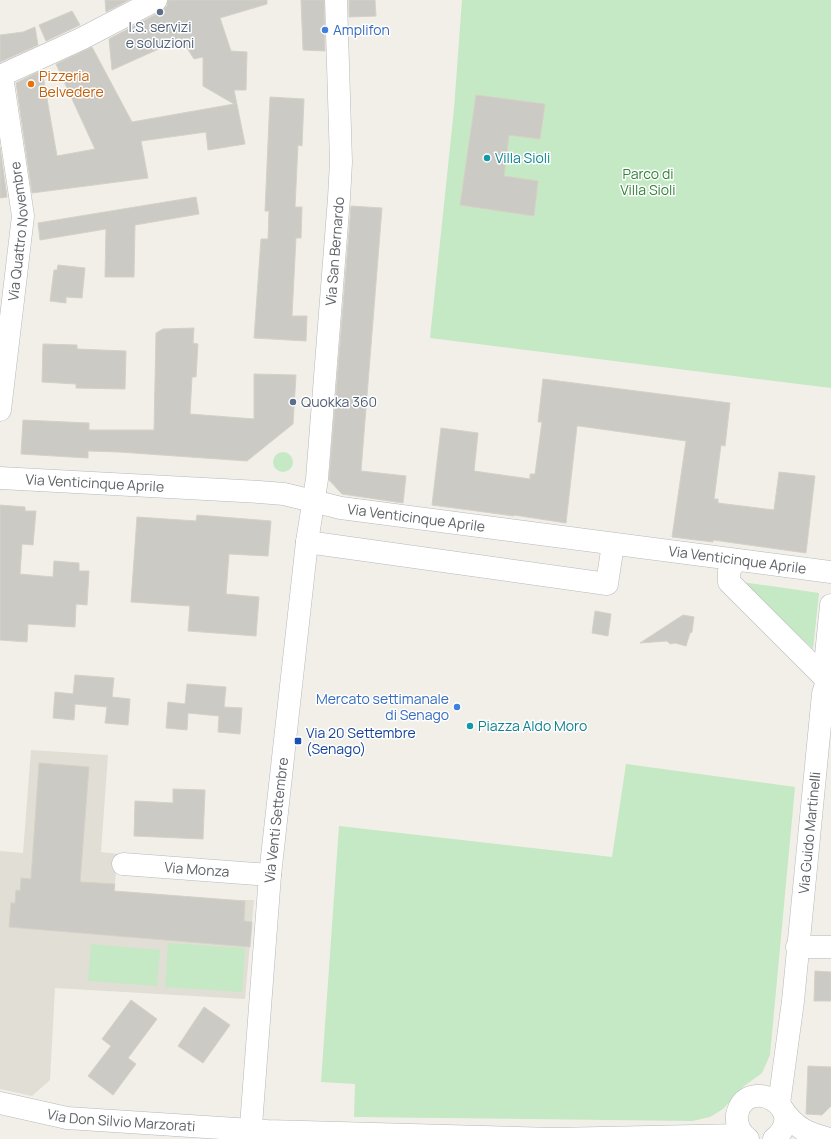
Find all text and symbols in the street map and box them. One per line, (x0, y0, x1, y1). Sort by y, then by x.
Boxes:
marker: I.S. servizi e soluzioni (155, 7, 165, 17)
place label: I.S. servizi e soluzioni (126, 17, 194, 52)
place label: Amplifon (333, 20, 390, 39)
marker: Amplifon (320, 25, 330, 35)
place label: Pizzeria Belvedere (39, 66, 104, 101)
marker: Pizzeria Belvedere (26, 79, 36, 89)
place label: Villa Sioli (495, 148, 550, 167)
marker: Villa Sioli (482, 153, 492, 163)
street label: Via Quattro Novembre (3, 160, 32, 302)
park label: Parco di Villa Sioli (620, 164, 676, 199)
street label: Via San Bernardo (321, 196, 348, 306)
place label: Quokka 360 (301, 392, 377, 411)
marker: Quokka 360 (288, 397, 298, 407)
street label: Via Venticinque Aprile (25, 469, 165, 496)
street label: Via Venticinque Aprile (346, 499, 486, 536)
street label: Via Venticinque Aprile (668, 541, 808, 578)
place label: Mercato settimanale di Senago (316, 689, 449, 724)
marker: Mercato settimanale di Senago (452, 702, 462, 712)
place label: Piazza Aldo Moro (478, 716, 587, 735)
marker: Piazza Aldo Moro (465, 721, 475, 731)
place label: Via 20 Settembre (Senago) (306, 723, 416, 758)
marker: Via 20 Settembre (Senago) (293, 736, 303, 746)
street label: Via Venti Settembre (259, 756, 292, 883)
street label: Via Guido Martinelli (794, 771, 824, 895)
street label: Via Monza (164, 857, 230, 881)
street label: Via Don Silvio Marzorati (45, 1104, 196, 1135)

